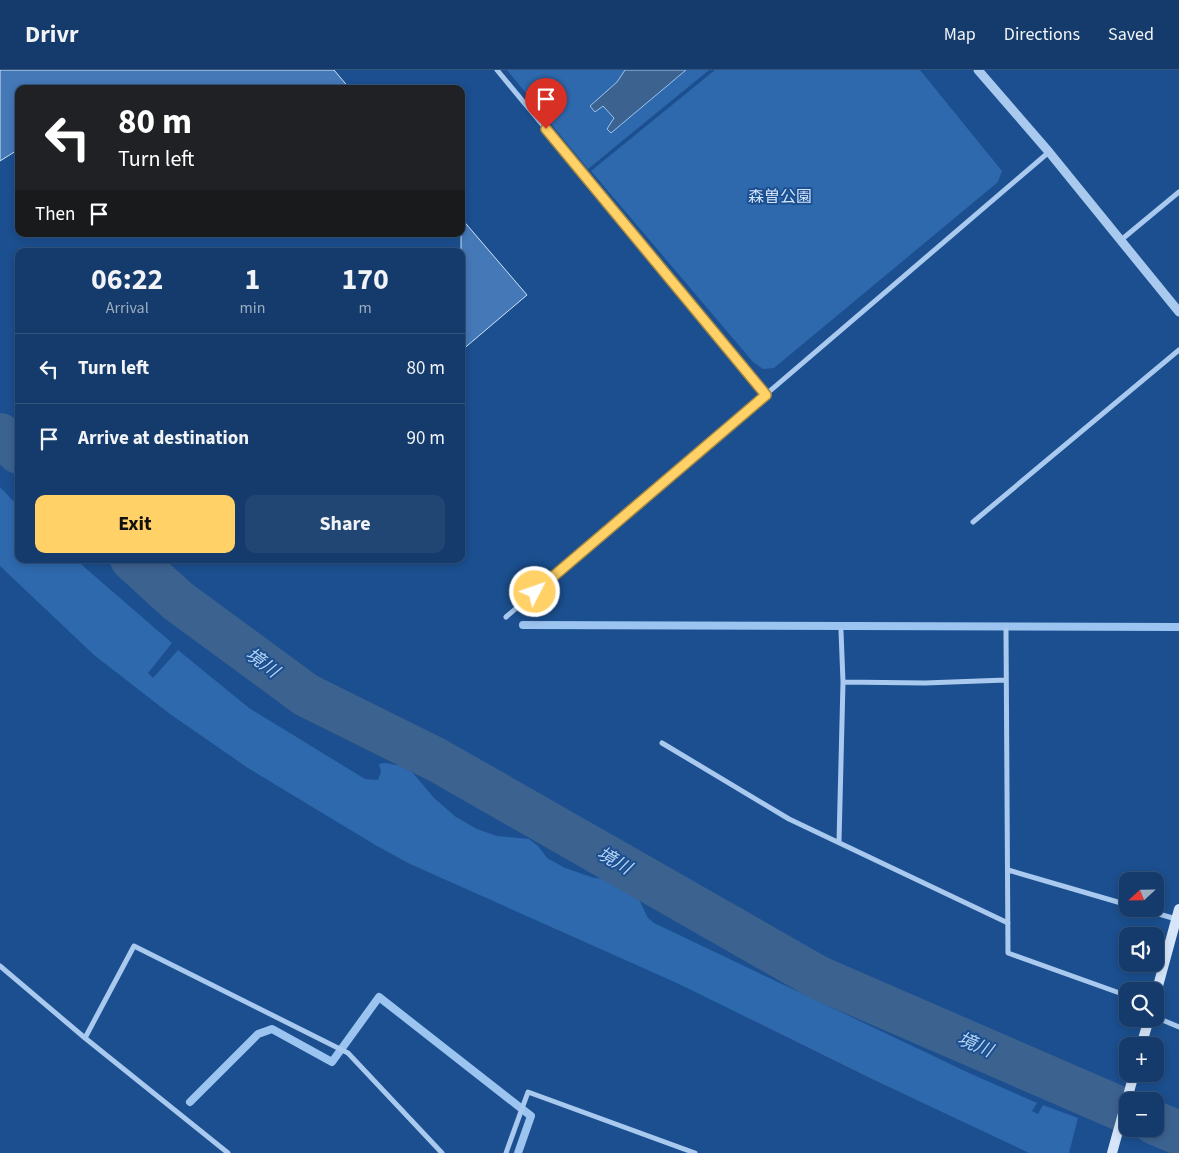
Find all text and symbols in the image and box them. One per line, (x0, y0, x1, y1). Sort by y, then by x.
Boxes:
text: Drivr (25, 17, 79, 52)
text: Map (944, 22, 976, 47)
text: Directions (1004, 22, 1080, 47)
text: Saved (1108, 22, 1154, 47)
pin (525, 78, 567, 129)
icon: arrive (532, 85, 560, 113)
text: 80 m (118, 97, 192, 147)
icon: left (35, 105, 100, 170)
text: Turn left (118, 143, 194, 175)
park label: 森曽公園 (748, 186, 812, 208)
icon: arrive (85, 200, 113, 228)
text: Then (35, 201, 75, 228)
text: 06:22 (91, 258, 163, 301)
text: 1 (244, 258, 260, 301)
text: 170 (341, 258, 389, 301)
text: Arrival (106, 297, 149, 319)
text: min (239, 297, 265, 319)
text: m (359, 297, 372, 319)
icon: left (35, 355, 63, 383)
text: Turn left (78, 355, 149, 382)
text: 80 m (407, 355, 445, 382)
icon: arrive (35, 425, 63, 453)
text: Arrive at destination (78, 425, 249, 452)
text: 90 m (407, 425, 445, 452)
button: Exit (35, 495, 235, 553)
button: Share (245, 495, 445, 553)
position arrow (508, 565, 560, 617)
water label: 境川 (240, 642, 286, 685)
water label: 境川 (592, 841, 638, 882)
north arrow (1119, 872, 1164, 918)
map controls (1119, 872, 1164, 1137)
button: sound (1119, 927, 1164, 972)
button: search (1119, 982, 1164, 1027)
water label: 境川 (954, 1026, 998, 1064)
button: + (1119, 1037, 1164, 1082)
button: − (1119, 1092, 1164, 1137)

